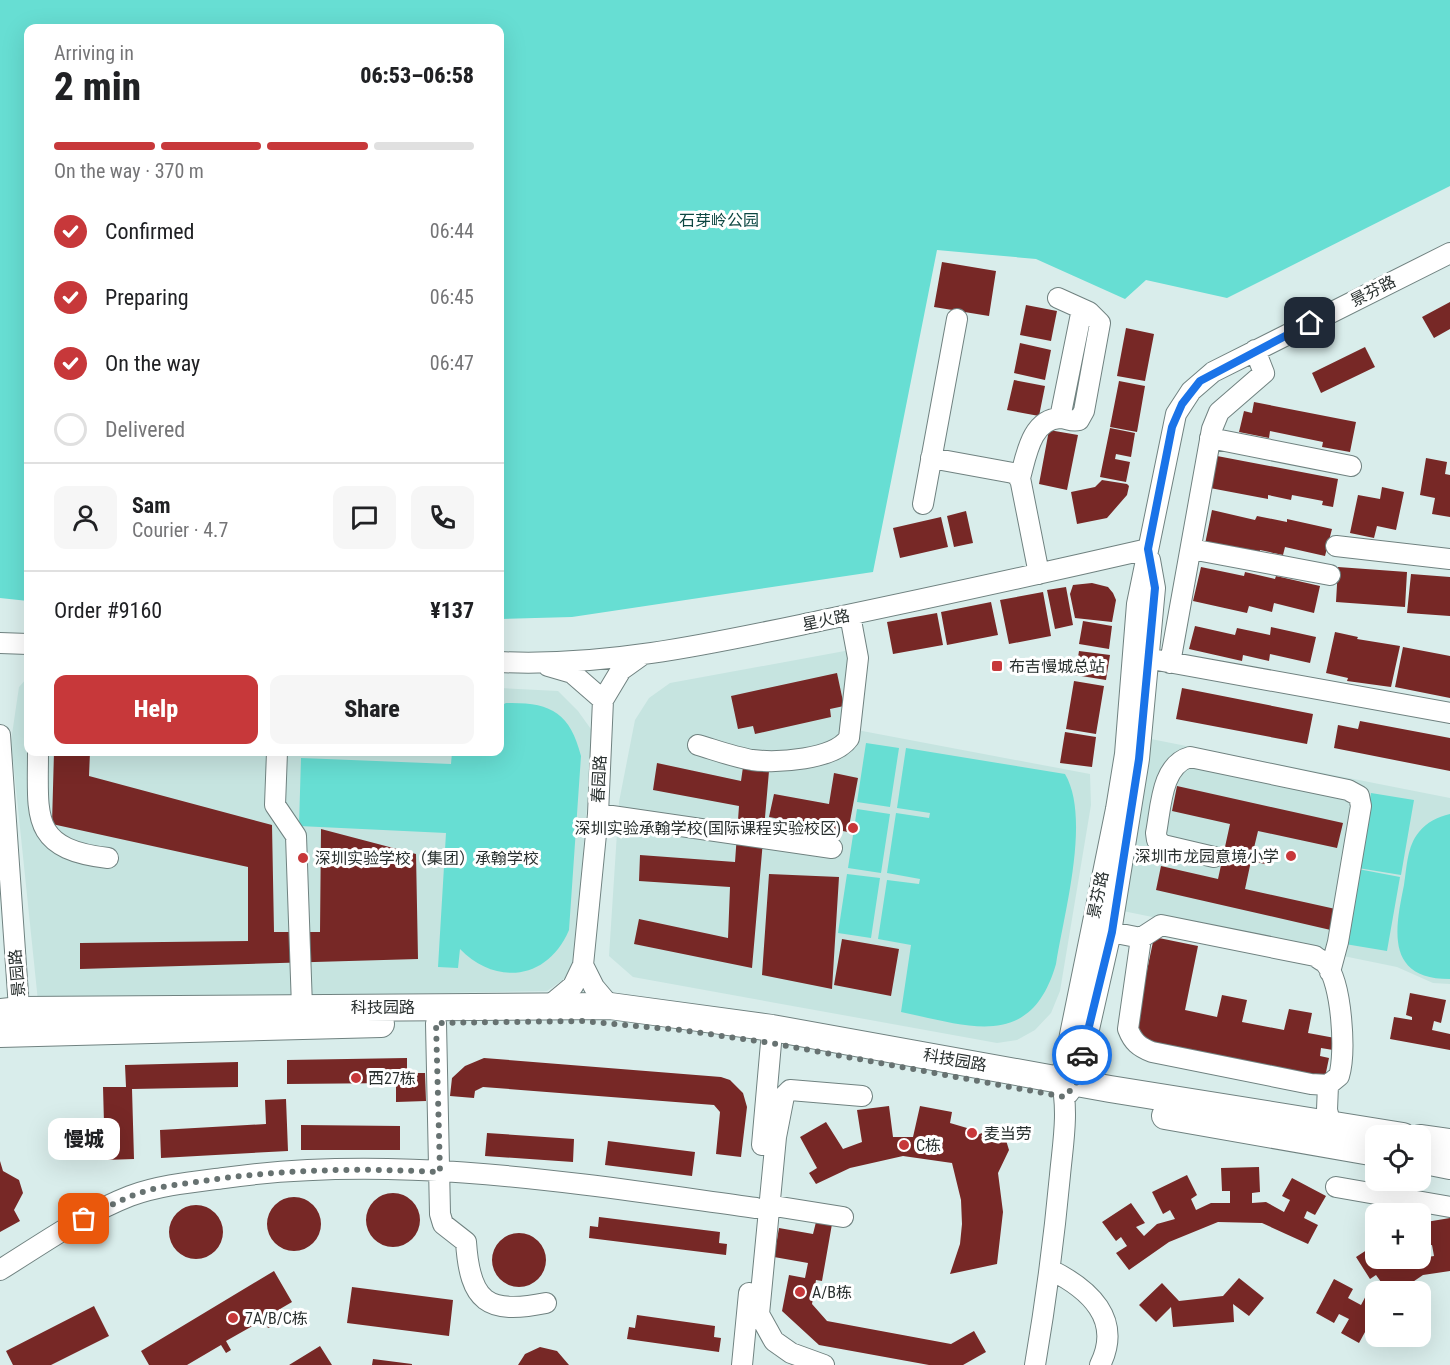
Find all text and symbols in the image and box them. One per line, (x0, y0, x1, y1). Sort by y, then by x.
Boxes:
text: Arriving in (54, 41, 134, 65)
text: 06:53–06:58 (360, 63, 474, 88)
text: 2 min (54, 64, 141, 110)
text: On the way · 370 m (54, 159, 204, 183)
park label: 石芽岭公园 (679, 211, 759, 230)
icon: check (54, 215, 87, 248)
text: Confirmed (105, 219, 194, 244)
text: 06:44 (430, 219, 474, 243)
street label: 景芬路 (1347, 272, 1399, 310)
icon: check (54, 281, 87, 314)
text: Preparing (105, 285, 189, 310)
text: 06:45 (430, 285, 474, 309)
pin (1284, 297, 1335, 348)
icon: home (1293, 306, 1326, 339)
icon: check (54, 347, 87, 380)
text: On the way (105, 351, 200, 376)
text: 06:47 (430, 351, 474, 375)
text: Delivered (105, 417, 185, 442)
button: person (54, 486, 117, 549)
button: chat (333, 486, 396, 549)
button: phone (411, 486, 474, 549)
text: Sam (132, 493, 171, 518)
text: Courier · 4.7 (132, 518, 228, 542)
text: Order #9160 (54, 598, 162, 623)
text: ¥137 (430, 598, 474, 623)
street label: 星火路 (801, 606, 851, 634)
place label: 布吉慢城总站 (1009, 657, 1105, 676)
marker: 布吉慢城总站 (990, 659, 1004, 673)
button: Help (54, 675, 258, 744)
button: Share (270, 675, 474, 744)
street label: 春园路 (588, 755, 610, 803)
place label: 深圳实验承翰学校(国际课程实验校区) (575, 819, 841, 838)
marker: 深圳实验承翰学校(国际课程实验校区) (846, 821, 860, 835)
place label: 深圳市龙园意境小学 (1135, 847, 1279, 866)
place label: 深圳实验学校（集团）承翰学校 (315, 849, 539, 868)
marker: 深圳市龙园意境小学 (1284, 849, 1298, 863)
marker: 深圳实验学校（集团）承翰学校 (296, 851, 310, 865)
street label: 景芬路 (1084, 870, 1112, 920)
street label: 景园路 (5, 948, 29, 998)
street label: 科技园路 (351, 998, 415, 1017)
courier (1052, 1025, 1112, 1085)
icon: car (1066, 1039, 1099, 1072)
street label: 科技园路 (922, 1045, 988, 1075)
place label: 西27栋 (368, 1069, 416, 1088)
marker: 西27栋 (349, 1071, 363, 1085)
callout: 慢城 (48, 1117, 120, 1159)
place label: 麦当劳 (984, 1124, 1032, 1143)
map controls (1365, 1125, 1431, 1347)
button: locate (1365, 1125, 1431, 1191)
marker: 麦当劳 (965, 1126, 979, 1140)
text: 慢城 (64, 1127, 104, 1151)
place label: C栋 (916, 1136, 941, 1155)
marker: C栋 (897, 1138, 911, 1152)
pin (58, 1193, 109, 1244)
icon: bag (67, 1202, 100, 1235)
button: + (1365, 1203, 1431, 1269)
button: − (1365, 1281, 1431, 1347)
place label: A/B栋 (812, 1283, 852, 1302)
marker: A/B栋 (793, 1285, 807, 1299)
place label: 7A/B/C栋 (245, 1309, 308, 1328)
marker: 7A/B/C栋 (226, 1311, 240, 1325)

